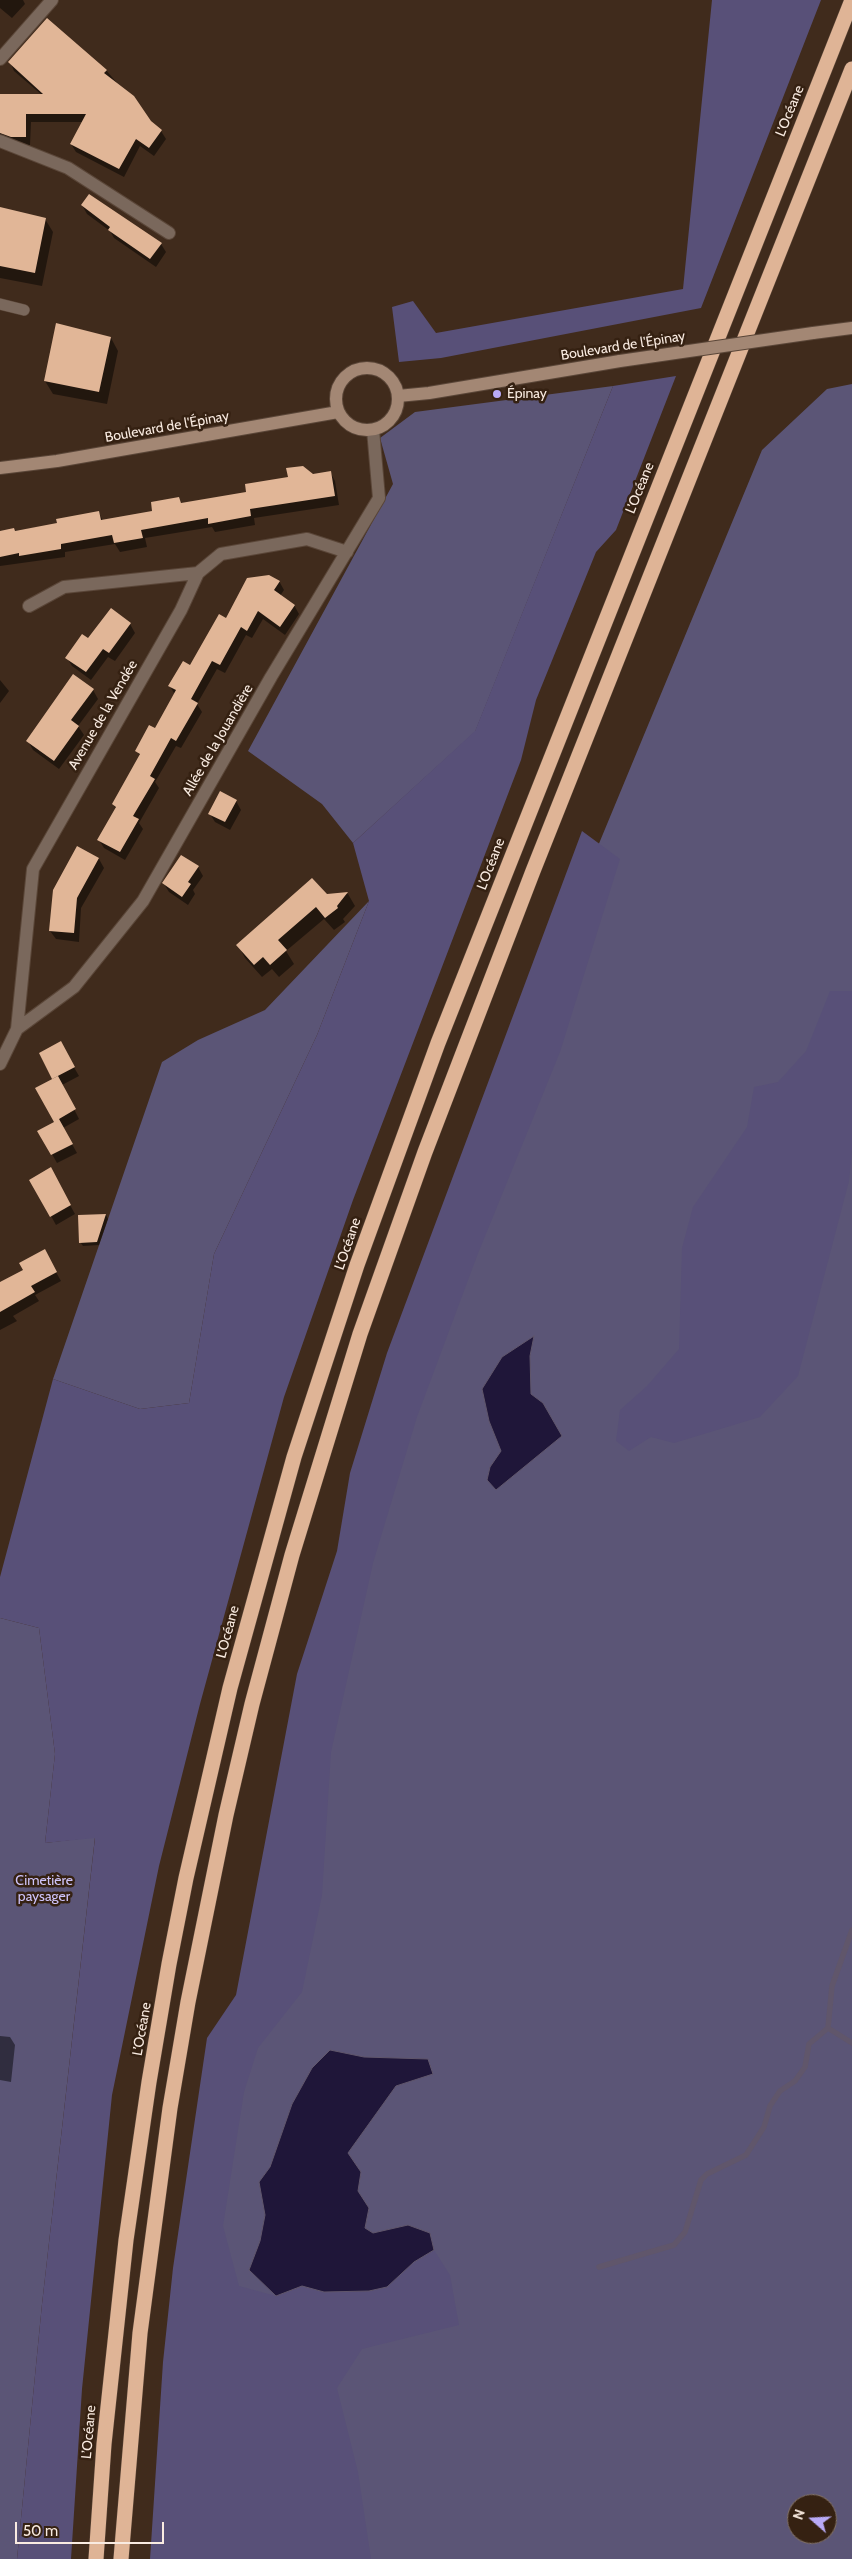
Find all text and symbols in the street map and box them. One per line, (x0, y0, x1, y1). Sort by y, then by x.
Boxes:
street label: L’Océane (772, 83, 808, 139)
street label: Boulevard de l'Épinay (560, 328, 686, 364)
place label: Épinay (507, 386, 547, 402)
marker: Épinay (491, 388, 503, 400)
street label: Boulevard de l'Épinay (104, 408, 230, 446)
street label: L’Océane (622, 460, 658, 516)
street label: Avenue de la Vendée (65, 657, 141, 773)
street label: Allée de la Jouandière (179, 681, 257, 799)
street label: L’Océane (473, 836, 509, 892)
street label: L’Océane (331, 1216, 365, 1272)
street label: L’Océane (213, 1604, 243, 1660)
park label: Cimetière paysager (15, 1873, 73, 1905)
street label: L’Océane (129, 2001, 155, 2057)
street label: L’Océane (78, 2404, 100, 2460)
north arrow (787, 2494, 837, 2544)
text: N (789, 2507, 809, 2522)
scale bar (18, 2512, 166, 2544)
text: 50 m (23, 2522, 58, 2540)

